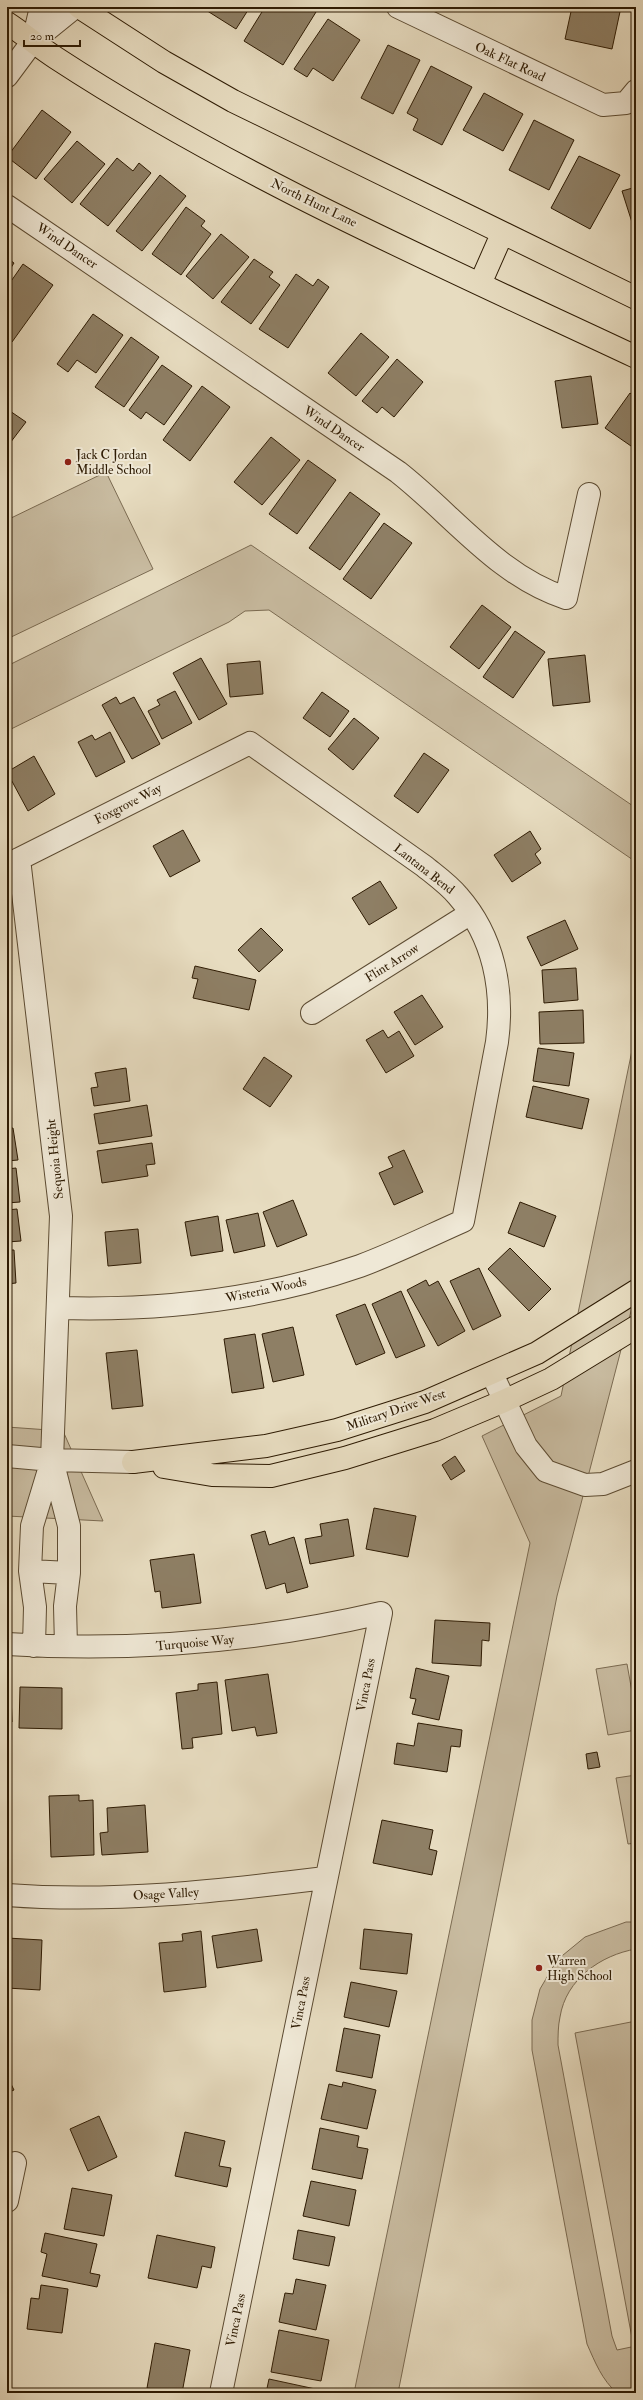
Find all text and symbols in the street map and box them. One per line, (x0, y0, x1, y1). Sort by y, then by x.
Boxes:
scale bar (24, 22, 80, 48)
text: 20 m (30, 29, 55, 44)
street label: Oak Flat Road (472, 39, 548, 86)
street label: North Hunt Lane (268, 175, 360, 231)
street label: Wind Dancer (32, 219, 101, 272)
street label: Wind Dancer (299, 402, 368, 455)
place label: Jack C Jordan Middle School (75, 447, 152, 478)
marker: Jack C Jordan Middle School (63, 457, 73, 467)
street label: Foxgrove Way (91, 780, 165, 829)
street label: Lantana Bend (390, 840, 458, 898)
street label: Flint Arrow (362, 940, 423, 986)
street label: Sequoia Height (43, 1118, 67, 1200)
street label: Wisteria Woods (223, 1273, 309, 1307)
street label: Military Drive West (344, 1385, 448, 1435)
street label: Turquoise Way (155, 1632, 235, 1655)
street label: Vinca Pass (353, 1656, 379, 1713)
street label: Osage Valley (133, 1884, 200, 1905)
place label: Warren High School (546, 1953, 613, 1984)
marker: Warren High School (534, 1963, 544, 1973)
street label: Vinca Pass (288, 1974, 314, 2031)
street label: Vinca Pass (223, 2291, 250, 2348)

